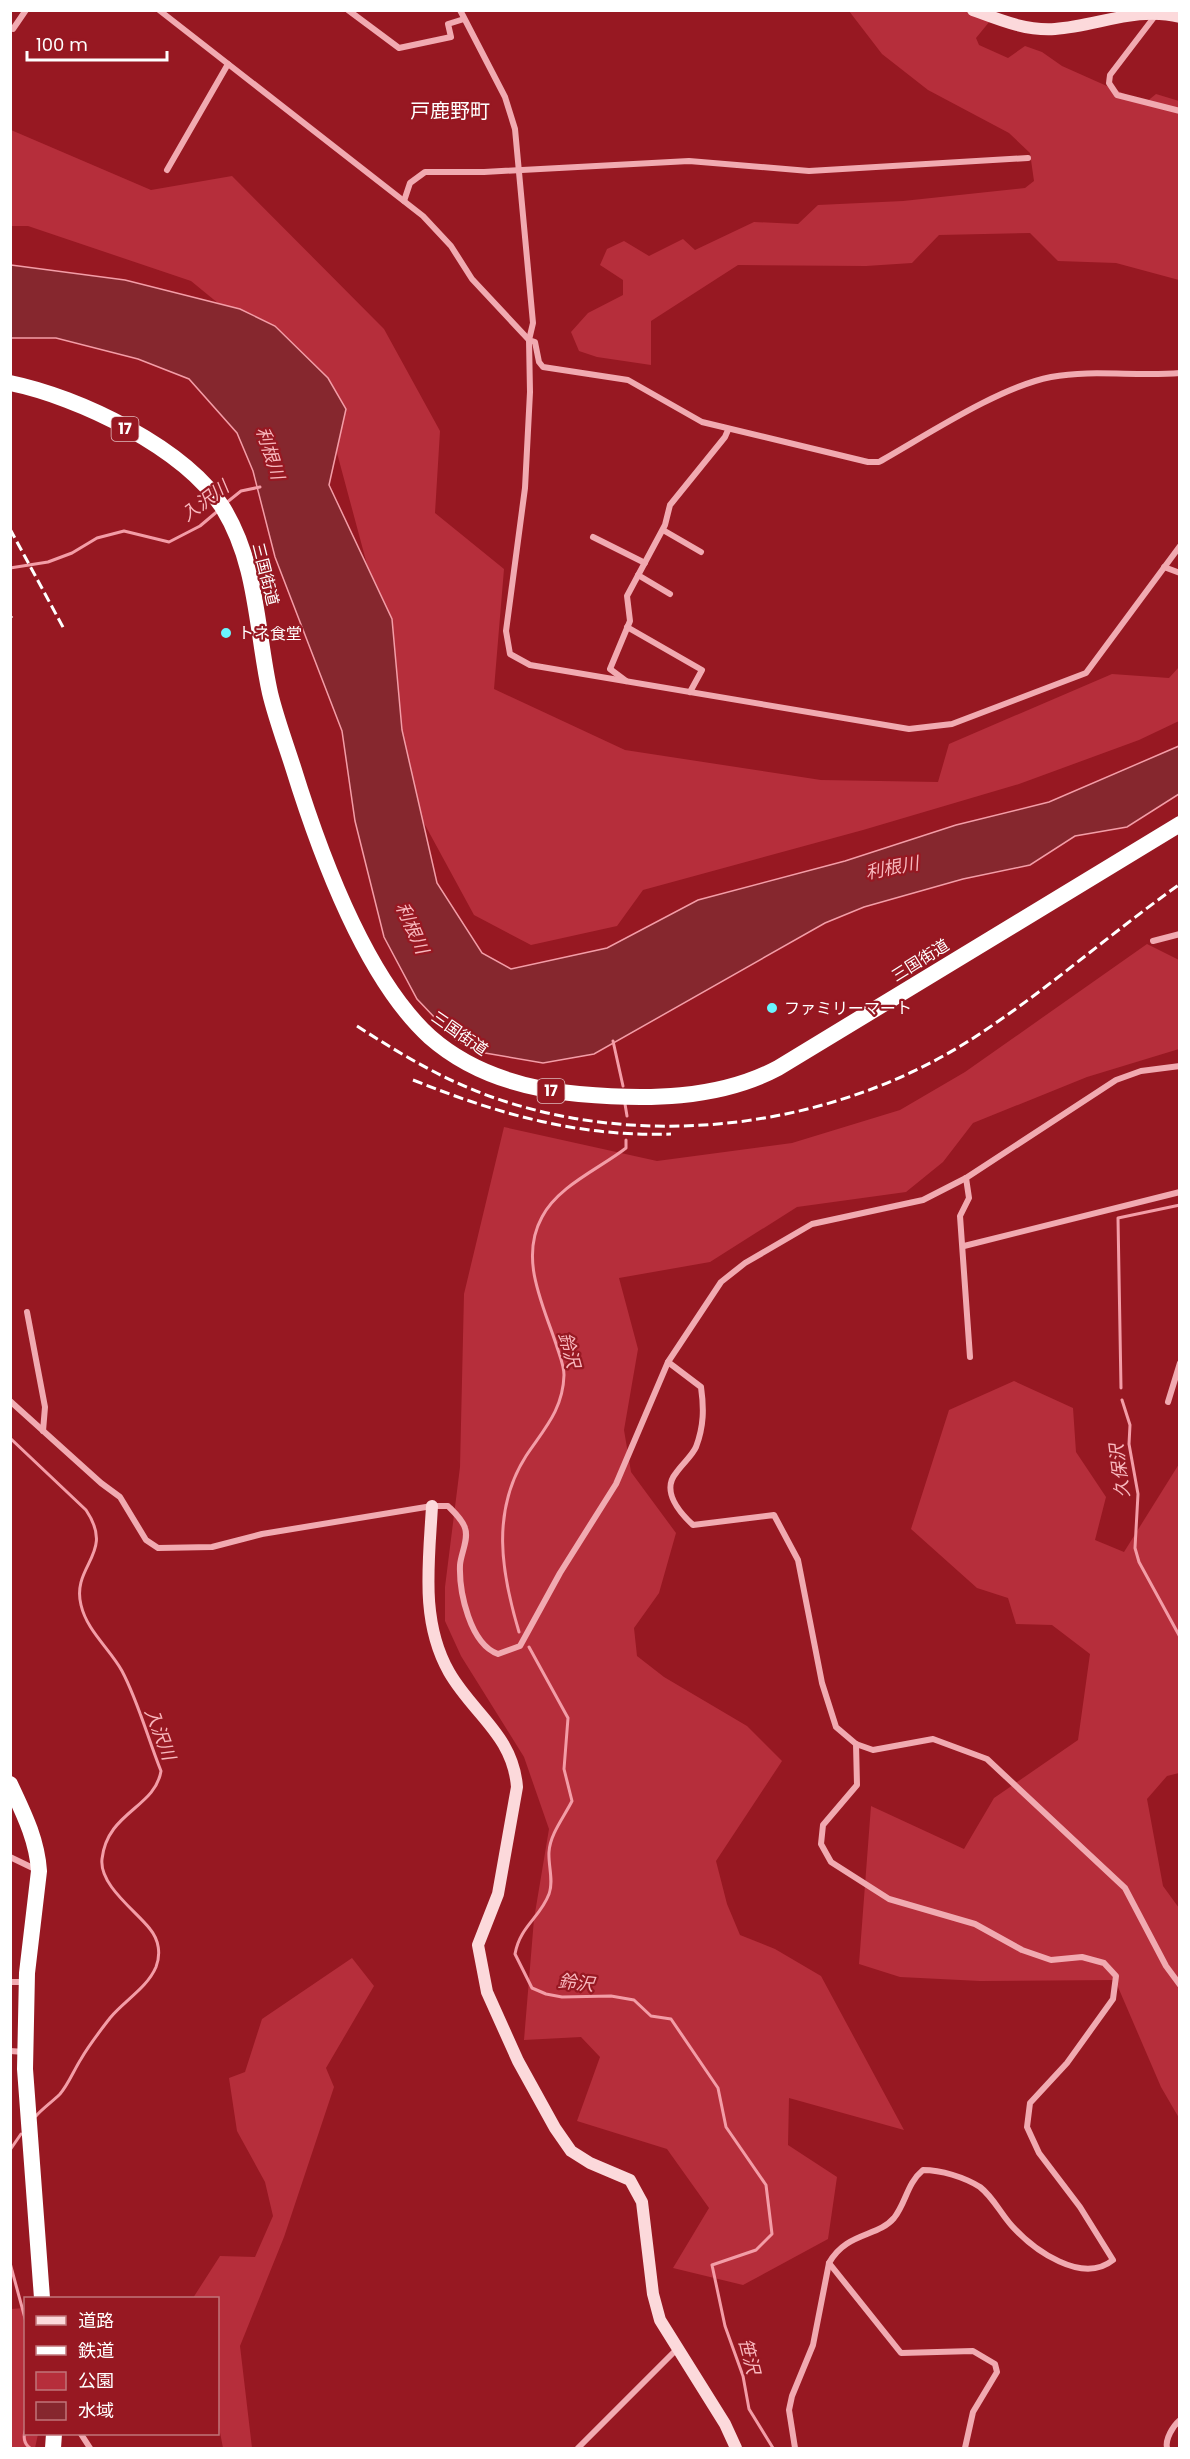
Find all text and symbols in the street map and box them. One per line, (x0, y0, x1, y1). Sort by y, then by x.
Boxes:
scale bar (27, 24, 166, 62)
text: 100 m (36, 32, 88, 57)
district label: 戸鹿野町 (410, 97, 490, 125)
road number: 17 (112, 417, 138, 441)
water label: 利根川 (250, 423, 291, 484)
water label: 入沢川 (176, 473, 235, 527)
street label: 三国街道 (247, 540, 284, 608)
place label: トネ食堂 (238, 622, 302, 645)
marker: トネ食堂 (219, 626, 233, 640)
water label: 利根川 (863, 850, 923, 885)
water label: 利根川 (390, 898, 436, 959)
street label: 三国街道 (887, 934, 954, 987)
place label: ファミリーマート (784, 997, 912, 1020)
marker: ファミリーマート (765, 1001, 779, 1015)
street label: 三国街道 (427, 1006, 493, 1061)
road number: 17 (538, 1079, 564, 1103)
water label: 鈴沢 (553, 1329, 587, 1372)
water label: 久保沢 (1104, 1441, 1135, 1499)
water label: 入沢川 (139, 1704, 183, 1765)
water label: 鈴沢 (557, 1968, 597, 1997)
legend (24, 2297, 219, 2435)
text: 道路 (78, 2308, 114, 2333)
water label: 笹沢 (733, 2335, 766, 2378)
text: 鉄道 (78, 2338, 114, 2363)
text: 公園 (78, 2368, 114, 2393)
text: 水域 (78, 2398, 114, 2423)

